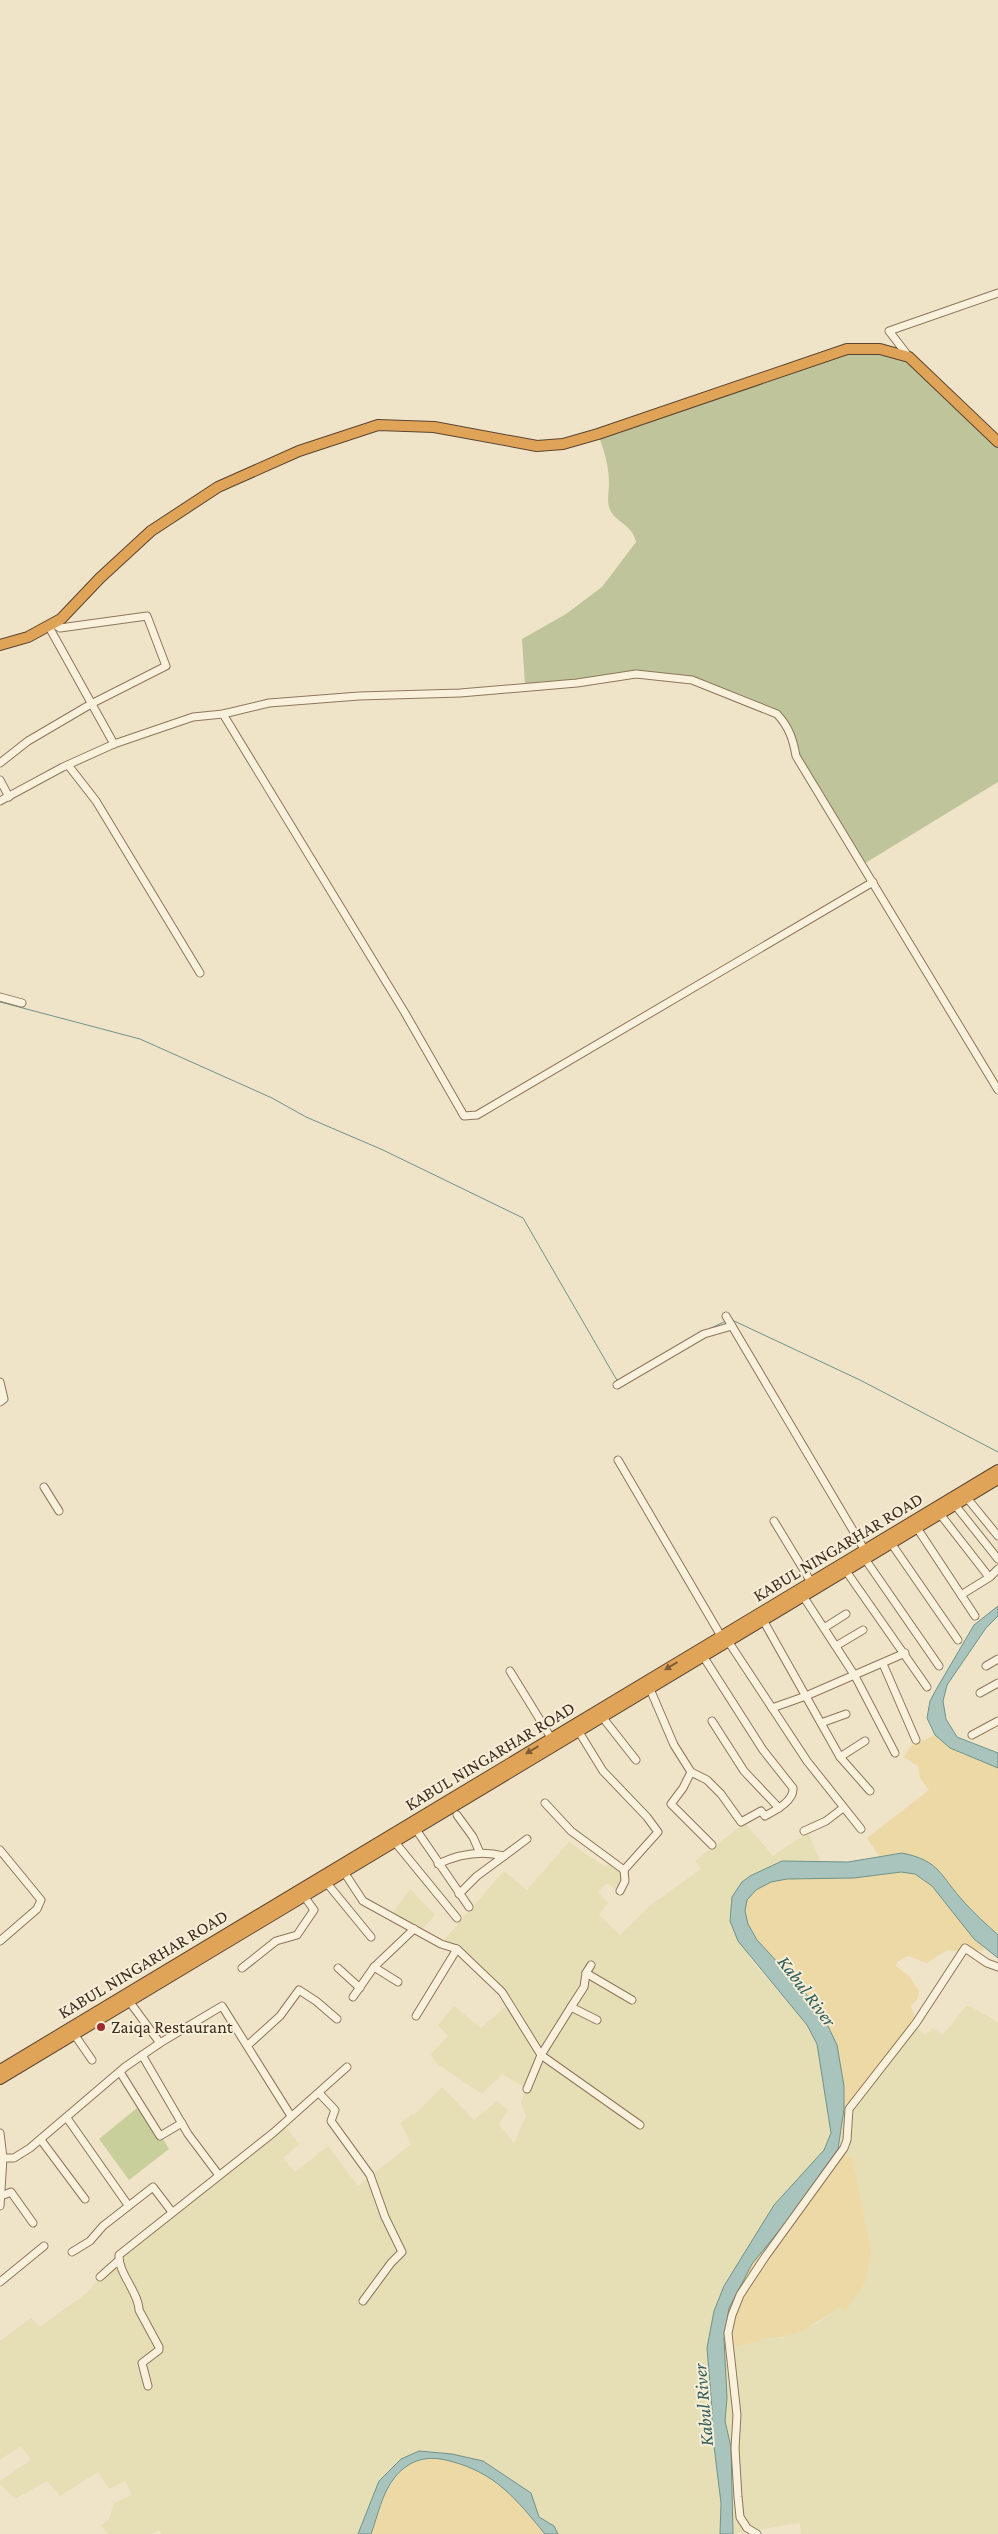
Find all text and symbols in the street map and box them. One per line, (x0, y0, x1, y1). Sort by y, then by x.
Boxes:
street label: KABUL NINGARHAR ROAD (750, 1488, 926, 1606)
one-way arrow (664, 1661, 678, 1670)
street label: KABUL NINGARHAR ROAD (402, 1697, 578, 1815)
one-way arrow (525, 1745, 538, 1754)
street label: KABUL NINGARHAR ROAD (55, 1905, 231, 2023)
water label: Kabul River (774, 1952, 841, 2032)
place label: Zaiqa Restaurant (111, 2017, 234, 2037)
marker: Zaiqa Restaurant (95, 2021, 107, 2033)
water label: Kabul River (689, 2361, 717, 2447)

